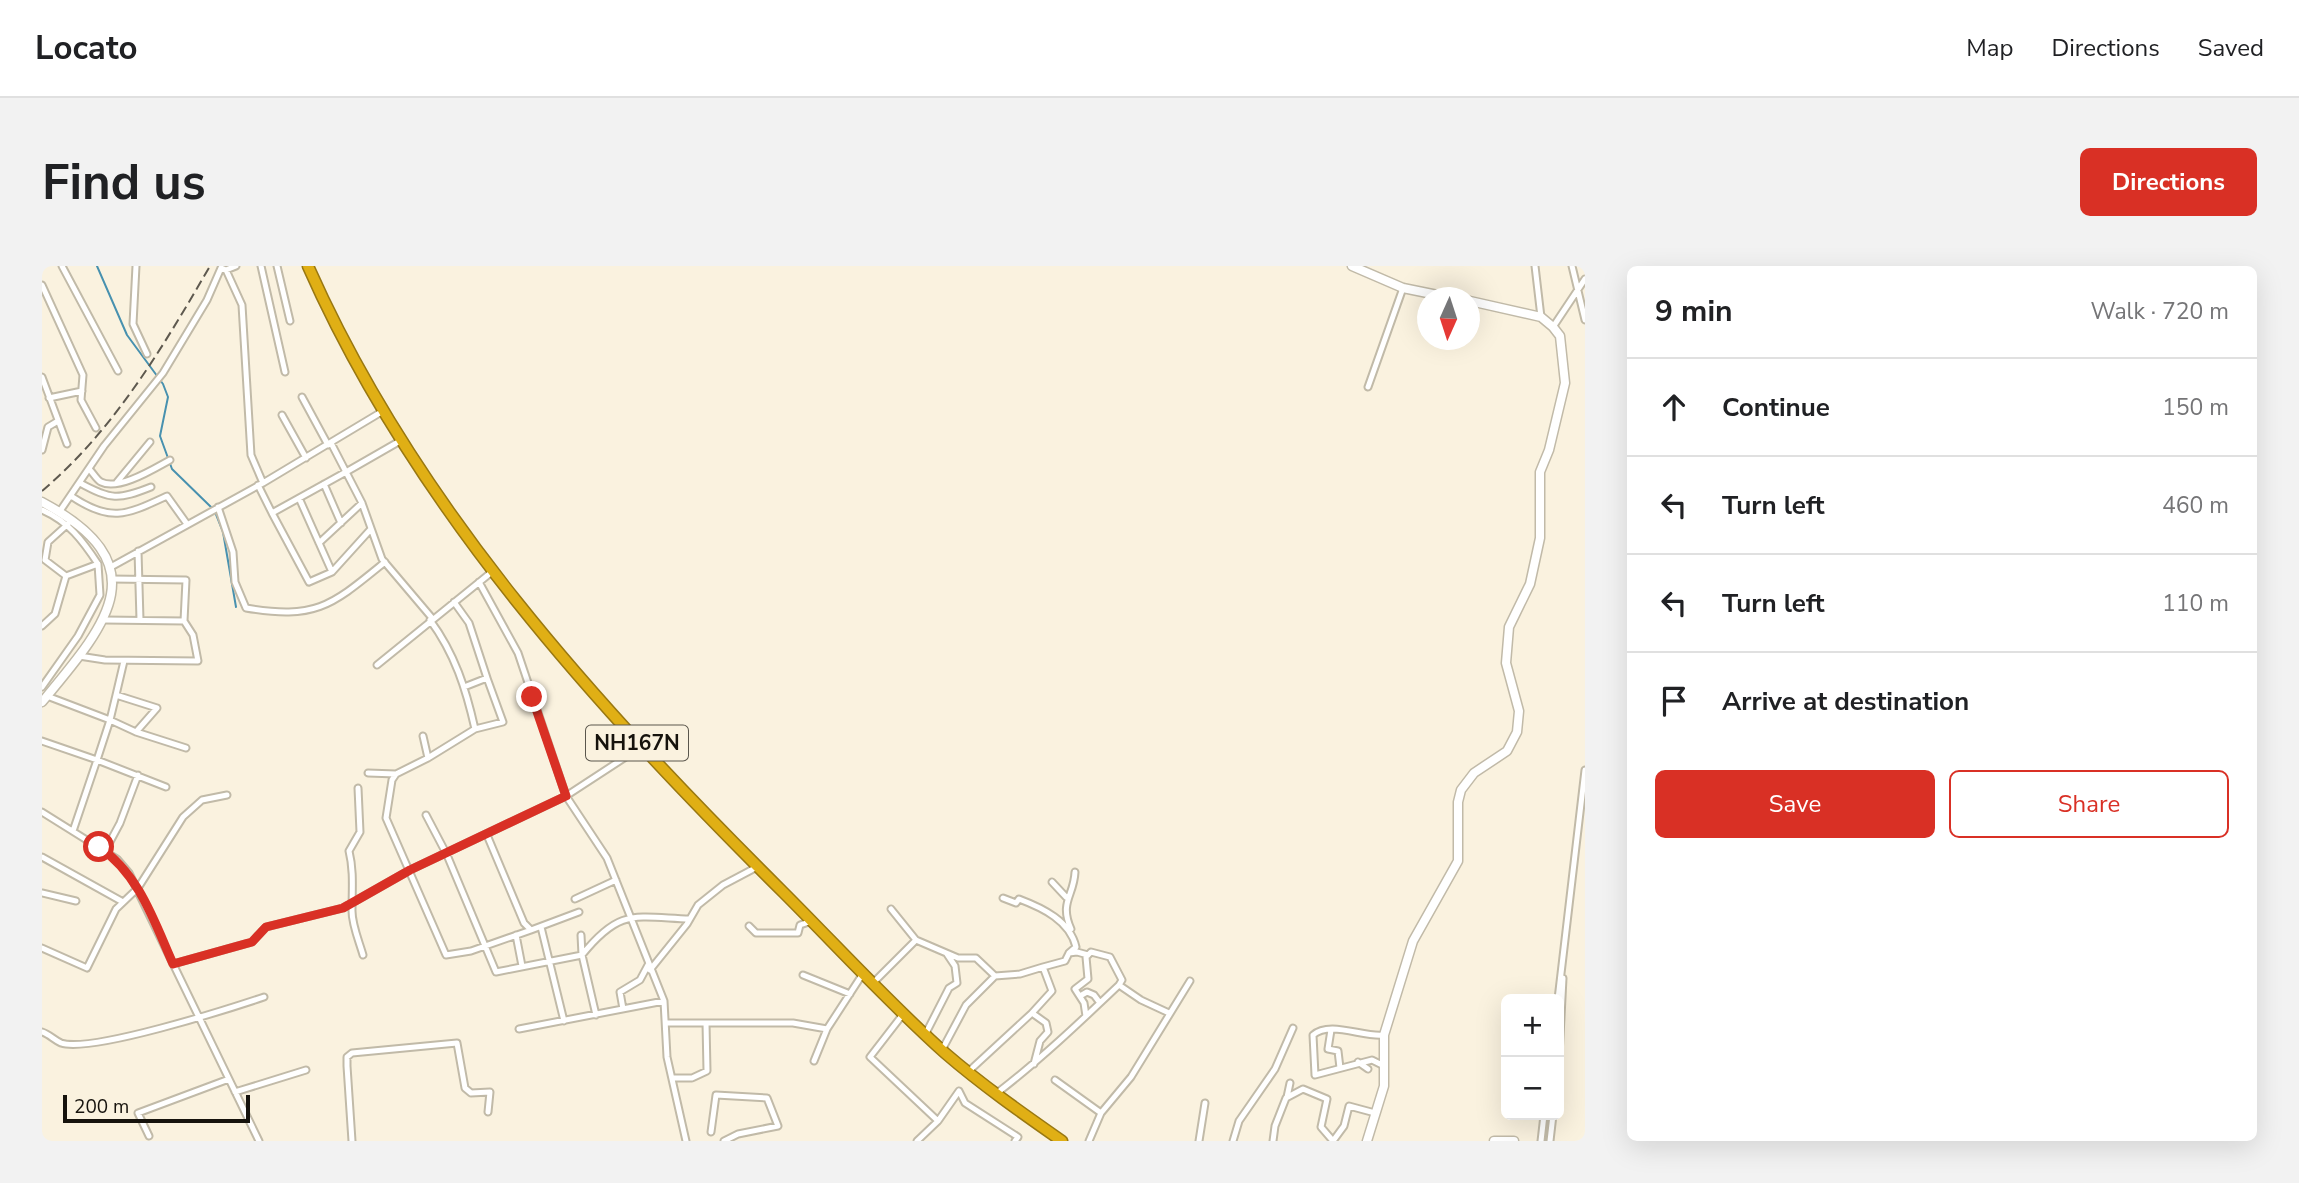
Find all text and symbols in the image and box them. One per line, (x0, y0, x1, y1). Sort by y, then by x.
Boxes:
text: Locato (35, 26, 137, 71)
text: Map (1966, 32, 2013, 64)
text: Directions (2051, 32, 2160, 64)
text: Saved (2198, 32, 2264, 64)
button: Directions (2080, 148, 2257, 216)
text: Find us (42, 149, 206, 216)
north arrow (1417, 287, 1480, 350)
text: 9 min (1655, 291, 1733, 332)
text: Walk · 720 m (2090, 296, 2229, 327)
icon: ahead (1655, 388, 1693, 426)
text: Continue (1722, 390, 1830, 425)
text: 150 m (2162, 392, 2229, 423)
icon: left (1655, 486, 1693, 524)
text: Turn left (1722, 488, 1825, 523)
text: 460 m (2162, 490, 2229, 521)
icon: left (1655, 584, 1693, 622)
text: Turn left (1722, 586, 1825, 621)
text: 110 m (2162, 588, 2229, 619)
route end (516, 681, 547, 712)
icon: arrive (1655, 682, 1693, 720)
text: Arrive at destination (1722, 684, 1969, 719)
road number: NH167N (586, 726, 688, 760)
button: Save (1655, 770, 1935, 838)
button: Share (1949, 770, 2229, 838)
route start (83, 831, 114, 862)
map controls (1501, 994, 1564, 1120)
button: + (1501, 994, 1564, 1057)
button: − (1501, 1057, 1564, 1120)
scale bar (63, 1092, 250, 1124)
text: 200 m (74, 1094, 129, 1120)

